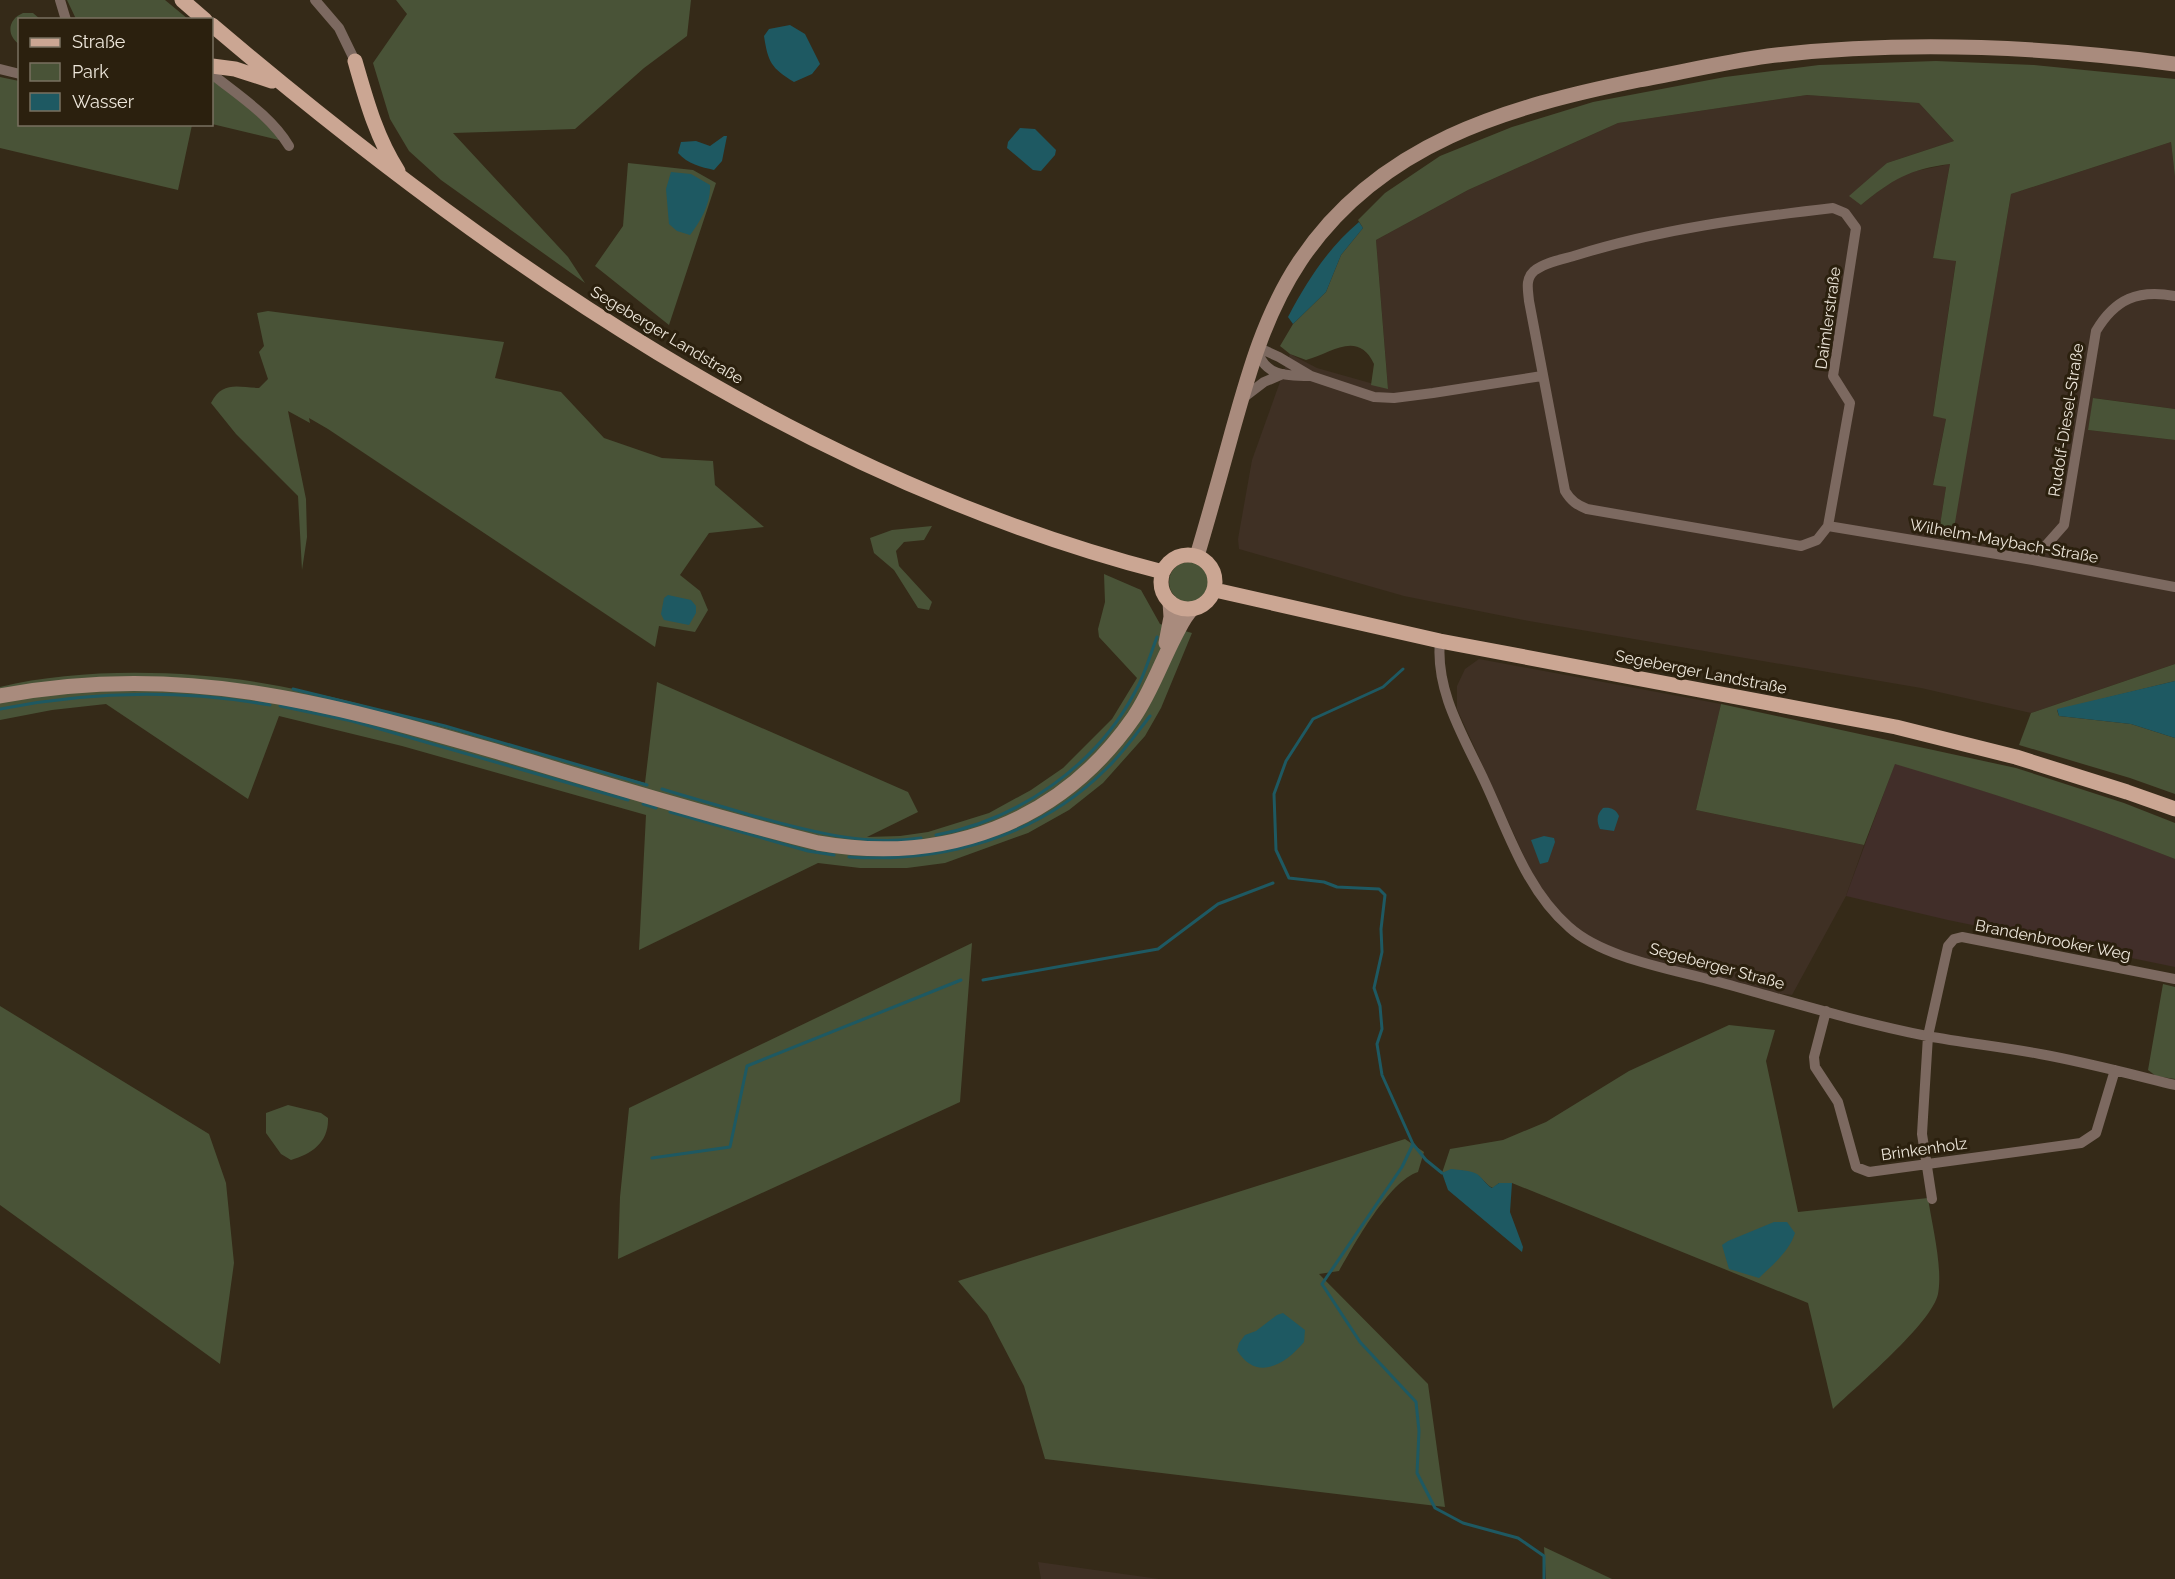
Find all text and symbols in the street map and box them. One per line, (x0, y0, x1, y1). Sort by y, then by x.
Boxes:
legend (18, 18, 213, 126)
text: Straße (72, 31, 126, 52)
text: Park (72, 61, 109, 82)
text: Wasser (72, 91, 135, 112)
street label: Daimlerstraße (1811, 266, 1845, 370)
street label: Segeberger Landstraße (587, 282, 747, 388)
street label: Rudolf-Diesel-Straße (2044, 342, 2088, 498)
street label: Wilhelm-Maybach-Straße (1908, 515, 2100, 567)
street label: Segeberger Landstraße (1614, 646, 1788, 698)
street label: Brandenbrooker Weg (1973, 916, 2133, 964)
street label: Segeberger Straße (1647, 939, 1787, 993)
street label: Brinkenholz (1880, 1134, 1968, 1164)

